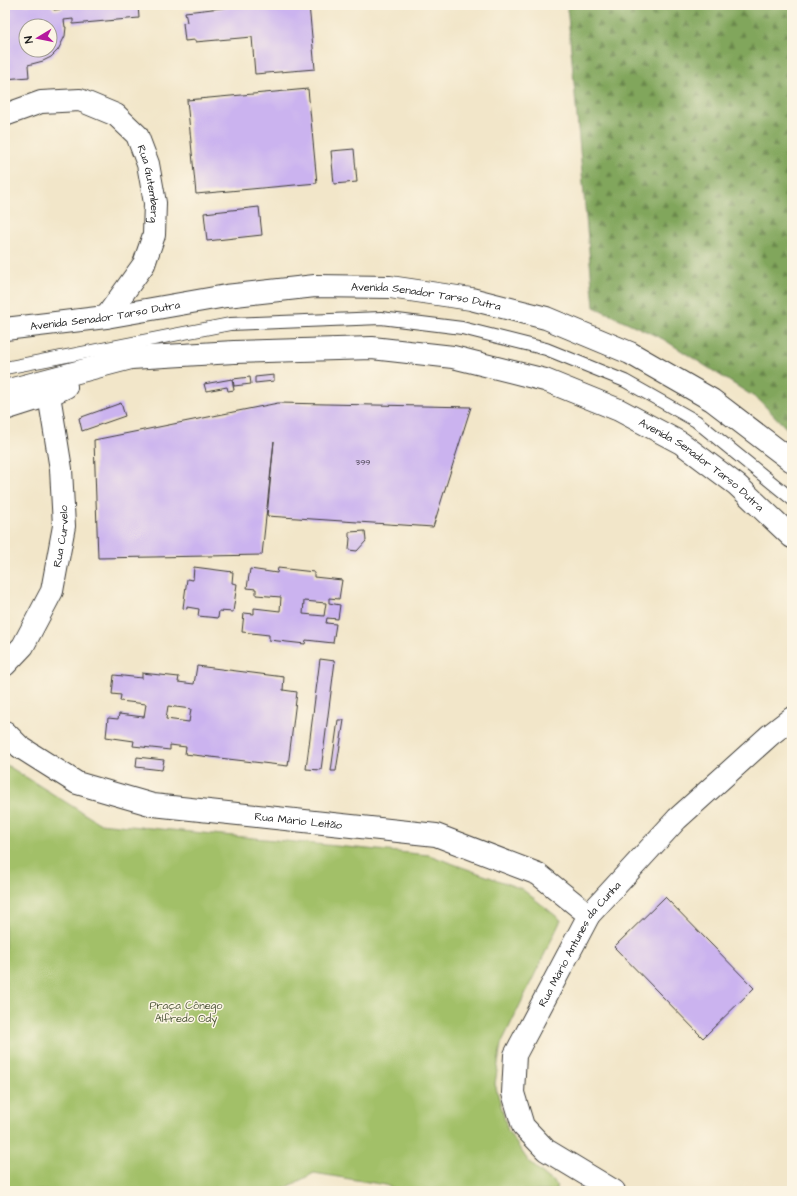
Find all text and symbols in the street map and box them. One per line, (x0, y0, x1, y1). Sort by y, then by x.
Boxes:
north arrow (18, 18, 58, 58)
text: N (21, 35, 37, 44)
street label: Rua Gutemberg (133, 143, 162, 223)
street label: Avenida Senador Tarso Dutra (351, 279, 503, 314)
street label: Avenida Senador Tarso Dutra (29, 297, 182, 334)
street label: Avenida Senador Tarso Dutra (636, 415, 767, 515)
house number: 399 (356, 456, 370, 469)
street label: Rua Curvelo (50, 504, 72, 568)
street label: Rua Mário Leitão (254, 809, 344, 833)
street label: Rua Mário Antunes da Cunha (535, 878, 625, 1009)
park label: Praça Cônego Alfredo Ody (150, 998, 223, 1027)

